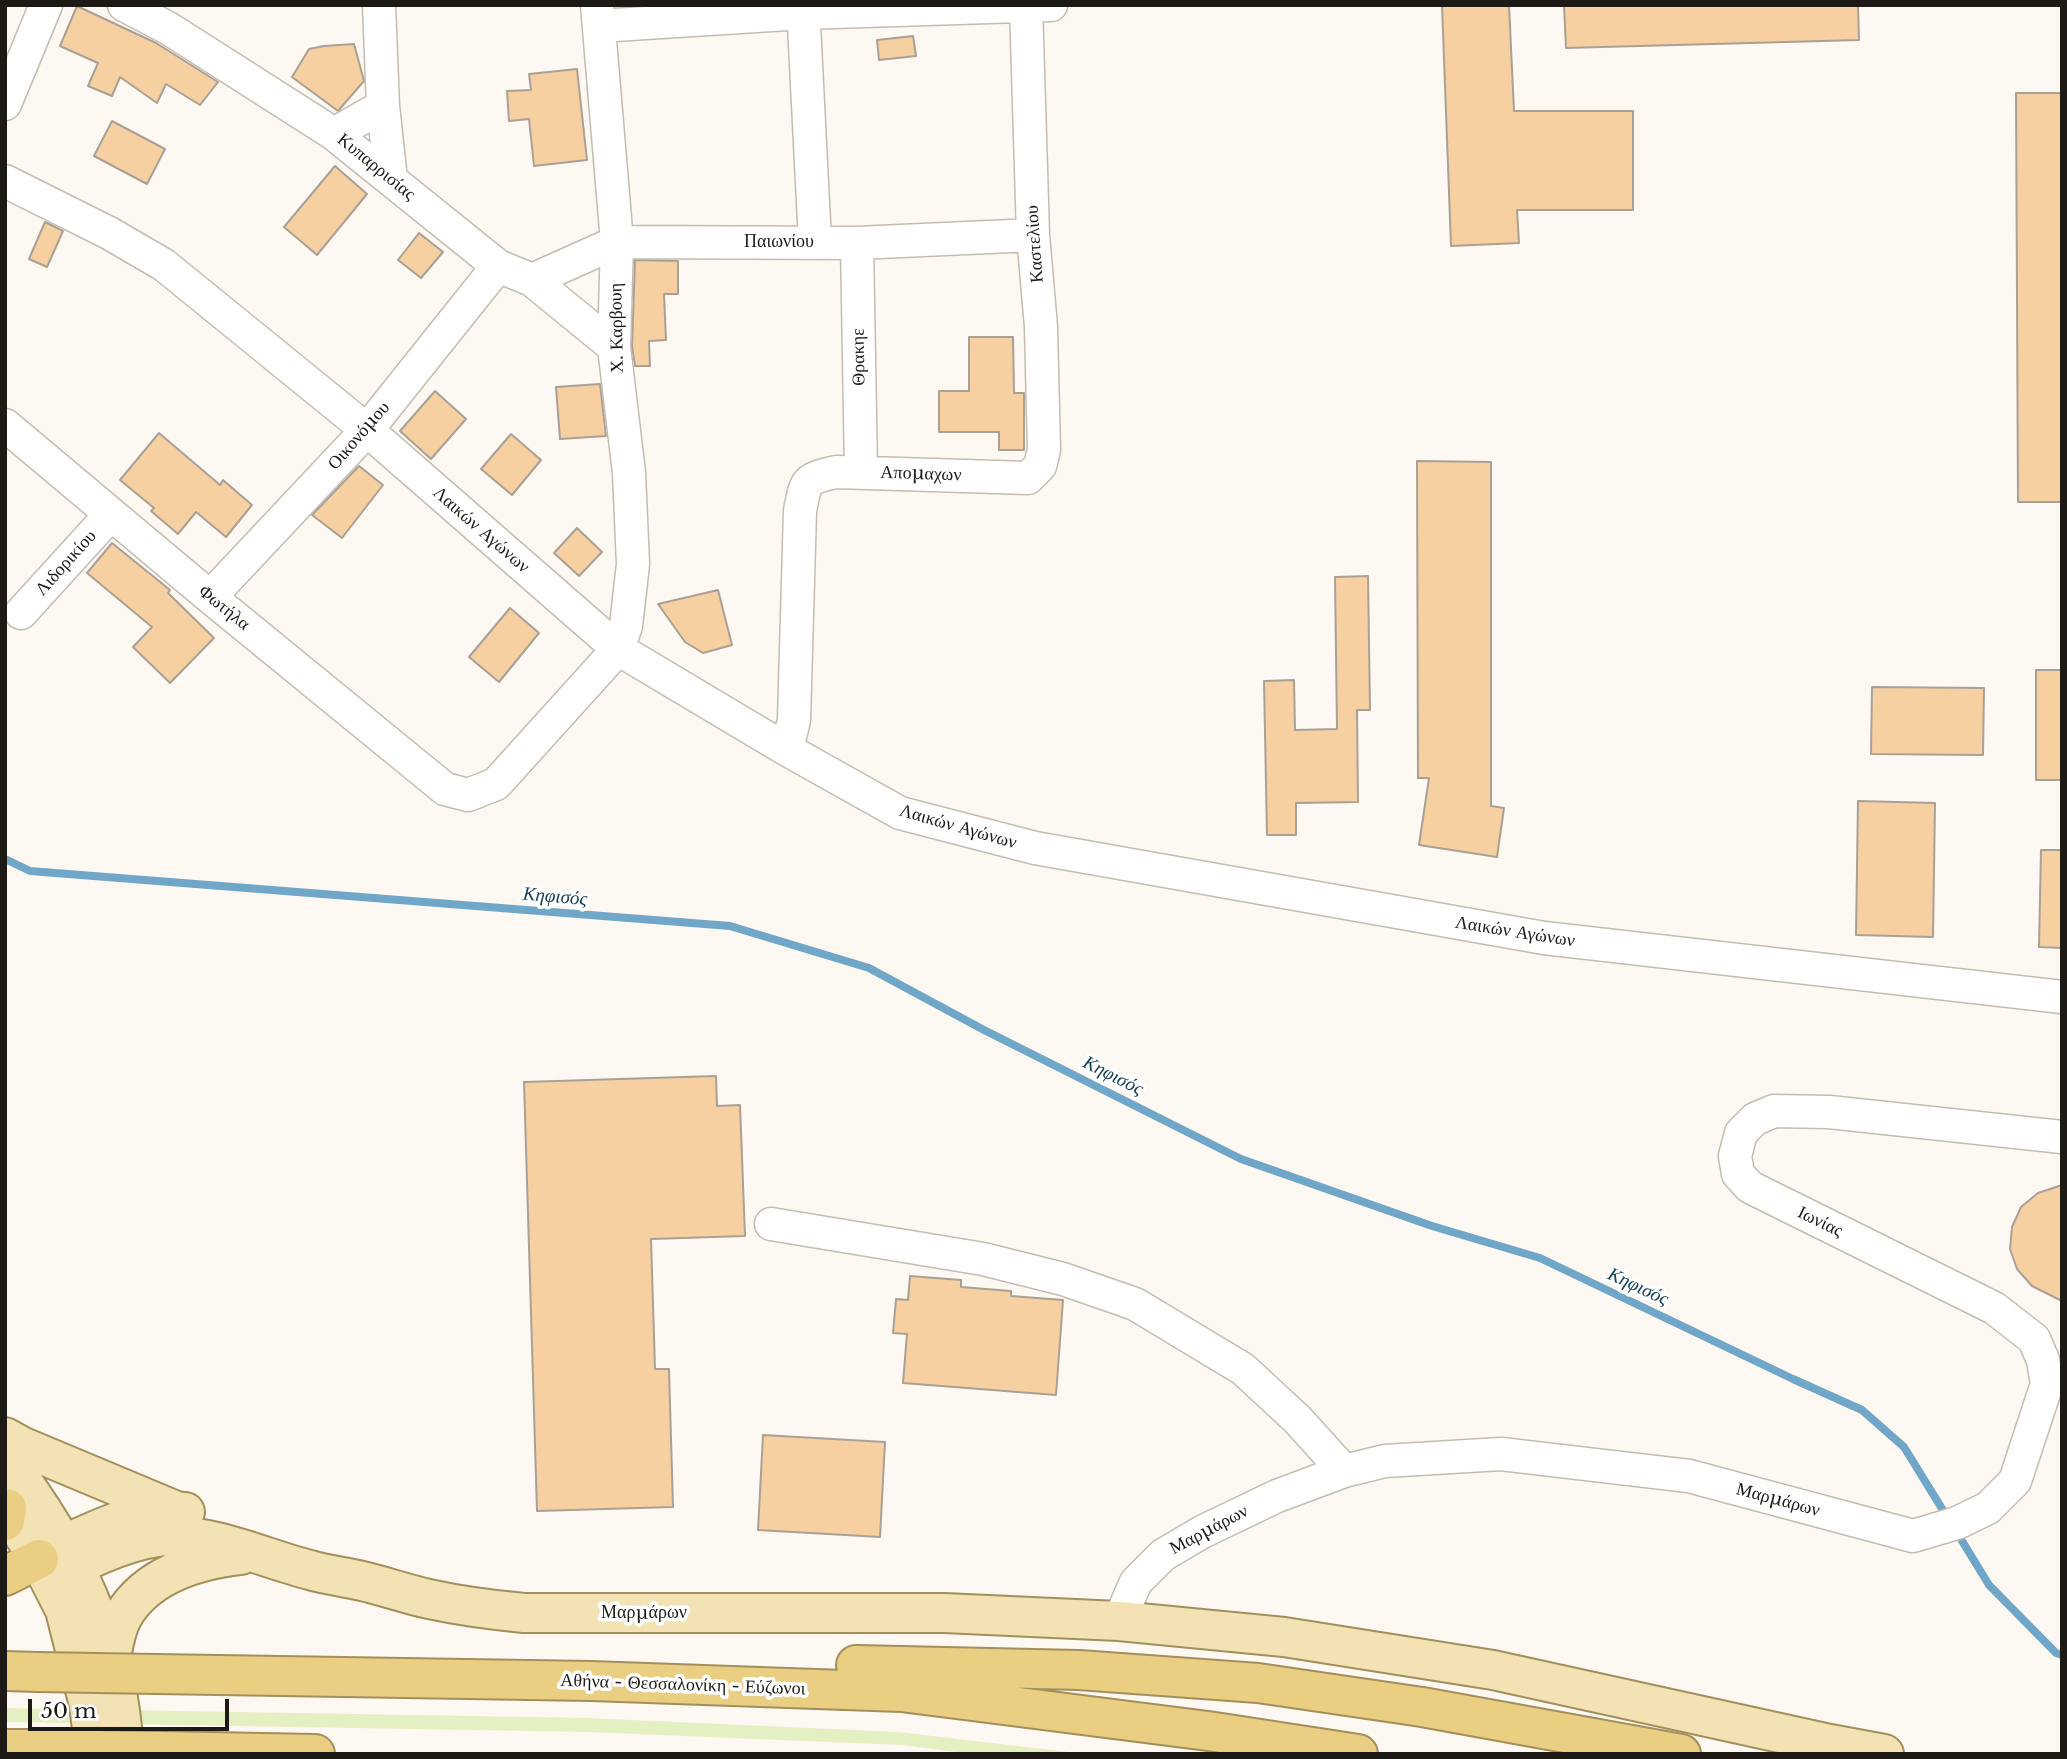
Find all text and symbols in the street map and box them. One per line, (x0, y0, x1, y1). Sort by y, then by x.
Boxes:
street label: Κυπαρρισίας (333, 129, 419, 205)
street label: Καστελίου (1022, 204, 1048, 284)
street label: Παιωνίου (744, 231, 814, 253)
street label: Χ. Καρβουη (605, 283, 629, 373)
street label: Θρακηε (848, 328, 870, 386)
street label: Οικονόμου (323, 397, 395, 475)
street label: Απομαχων (880, 462, 962, 486)
street label: Λαικών Αγώνων (428, 482, 534, 578)
street label: Λιδορικίου (31, 526, 101, 600)
street label: Φωτήλα (194, 581, 254, 635)
street label: Λαικών Αγώνων (897, 800, 1019, 854)
water label: Κηφισός (522, 883, 588, 911)
street label: Λαικών Αγώνων (1454, 912, 1576, 952)
water label: Κηφισός (1079, 1051, 1147, 1101)
street label: Ιωνίας (1794, 1202, 1846, 1242)
water label: Κηφισός (1604, 1263, 1672, 1311)
street label: Μαρμάρων (1734, 1478, 1822, 1522)
street label: Μαρμάρων (1166, 1500, 1252, 1560)
street label: Μαρμάρων (601, 1602, 687, 1624)
street label: Αθήνα - Θεσσαλονίκη - Εύζωνοι (560, 1670, 806, 1700)
scale bar (32, 1686, 233, 1730)
text: 50 m (41, 1698, 96, 1724)

